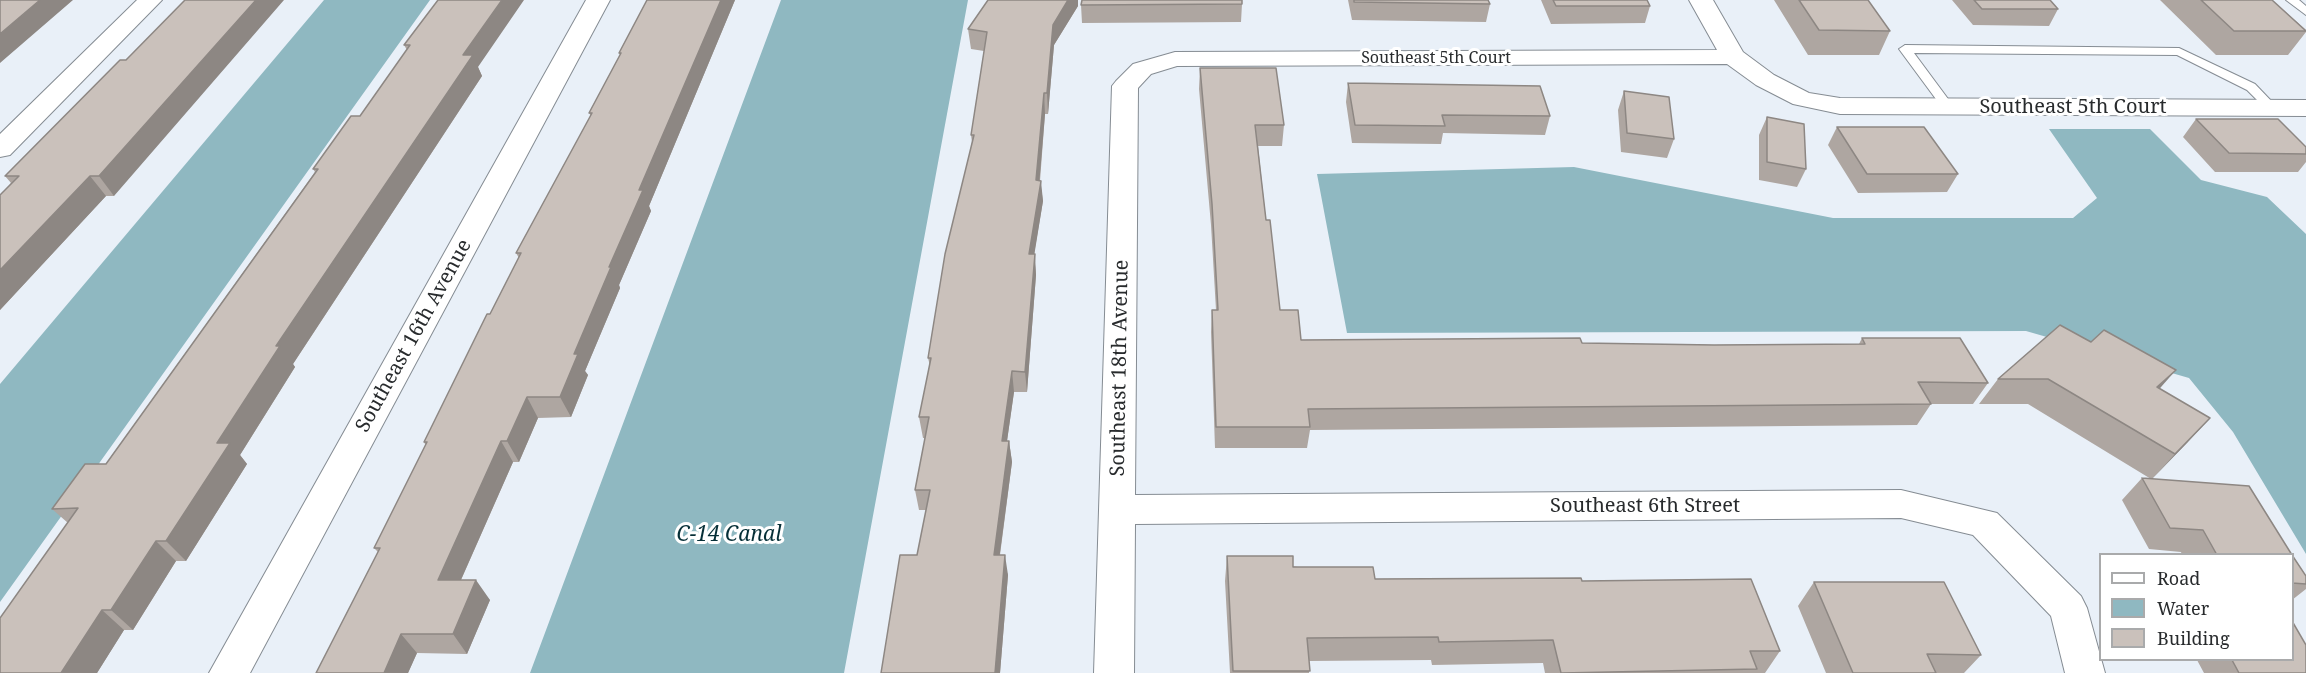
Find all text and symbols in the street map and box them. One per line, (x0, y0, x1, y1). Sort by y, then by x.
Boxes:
street label: Southeast 5th Court (1361, 48, 1511, 68)
street label: Southeast 5th Court (1979, 95, 2167, 119)
street label: Southeast 16th Avenue (351, 235, 477, 437)
street label: Southeast 18th Avenue (1106, 259, 1134, 477)
street label: Southeast 6th Street (1550, 494, 1740, 518)
water label: C-14 Canal (676, 522, 782, 548)
legend (2099, 553, 2294, 661)
text: Road (2157, 566, 2200, 590)
text: Water (2157, 596, 2209, 620)
text: Building (2157, 626, 2230, 650)

